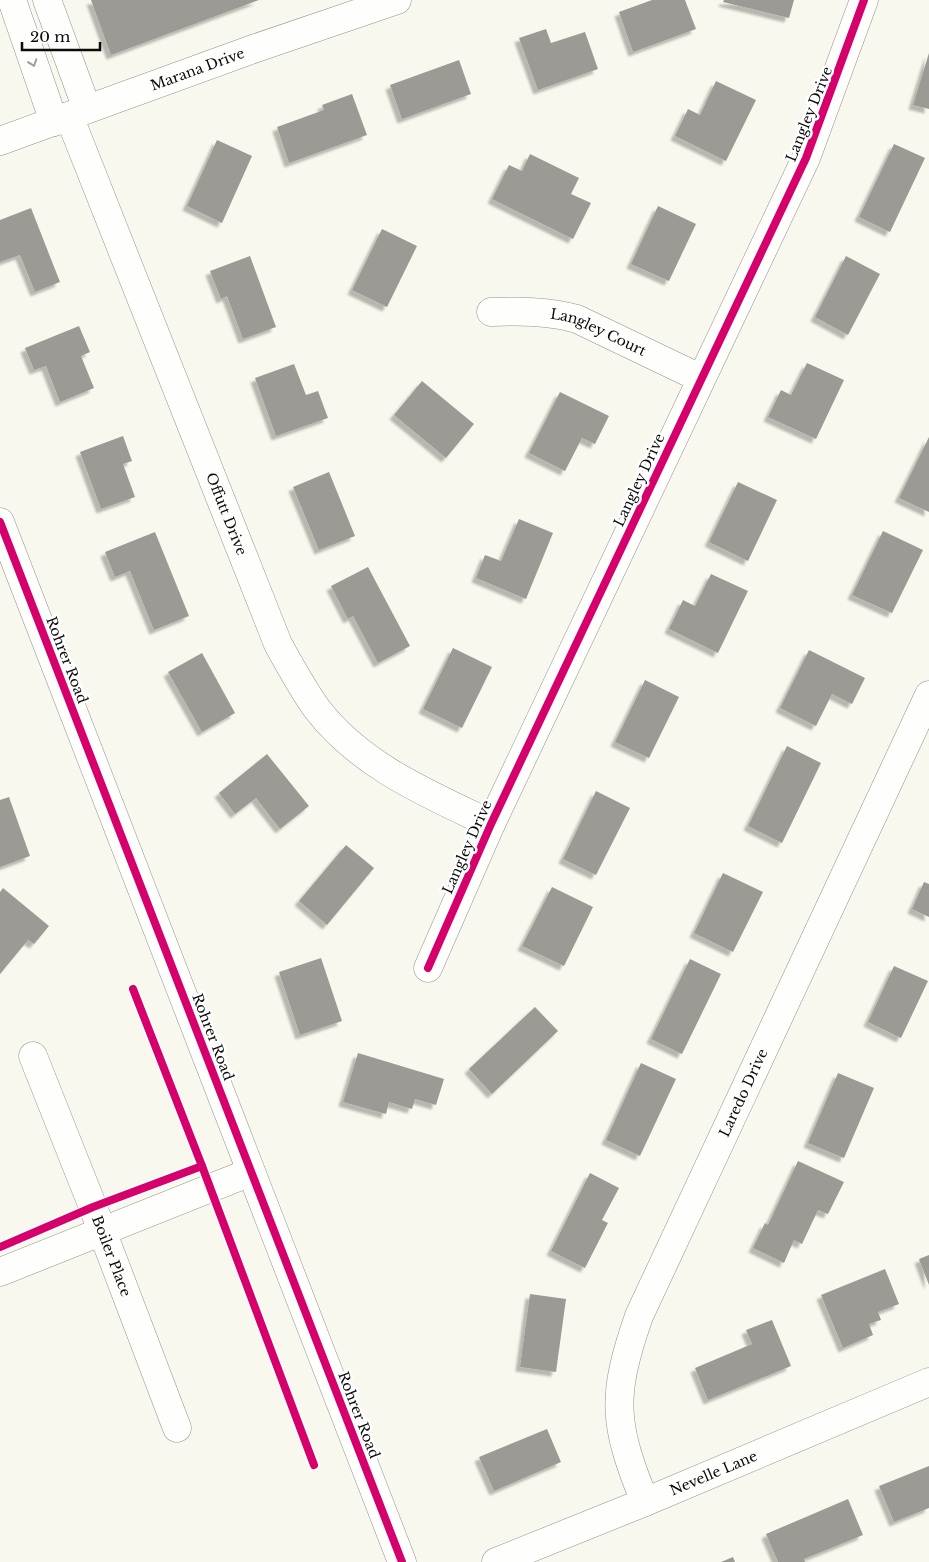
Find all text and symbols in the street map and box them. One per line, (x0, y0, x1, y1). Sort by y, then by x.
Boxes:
scale bar (22, 20, 100, 52)
text: 20 m (30, 27, 70, 46)
street label: Marana Drive (148, 44, 247, 95)
one-way arrow (27, 58, 37, 67)
street label: Langley Drive (782, 64, 836, 164)
street label: Langley Court (549, 305, 650, 360)
street label: Langley Drive (610, 430, 668, 530)
street label: Offutt Drive (202, 470, 251, 558)
street label: Rohrer Road (42, 614, 92, 707)
street label: Langley Drive (438, 797, 496, 897)
street label: Rohrer Road (188, 991, 238, 1084)
street label: Laredo Drive (715, 1046, 772, 1140)
street label: Boiler Place (88, 1213, 135, 1299)
street label: Rohrer Road (334, 1369, 384, 1462)
street label: Nevelle Lane (667, 1447, 760, 1499)

